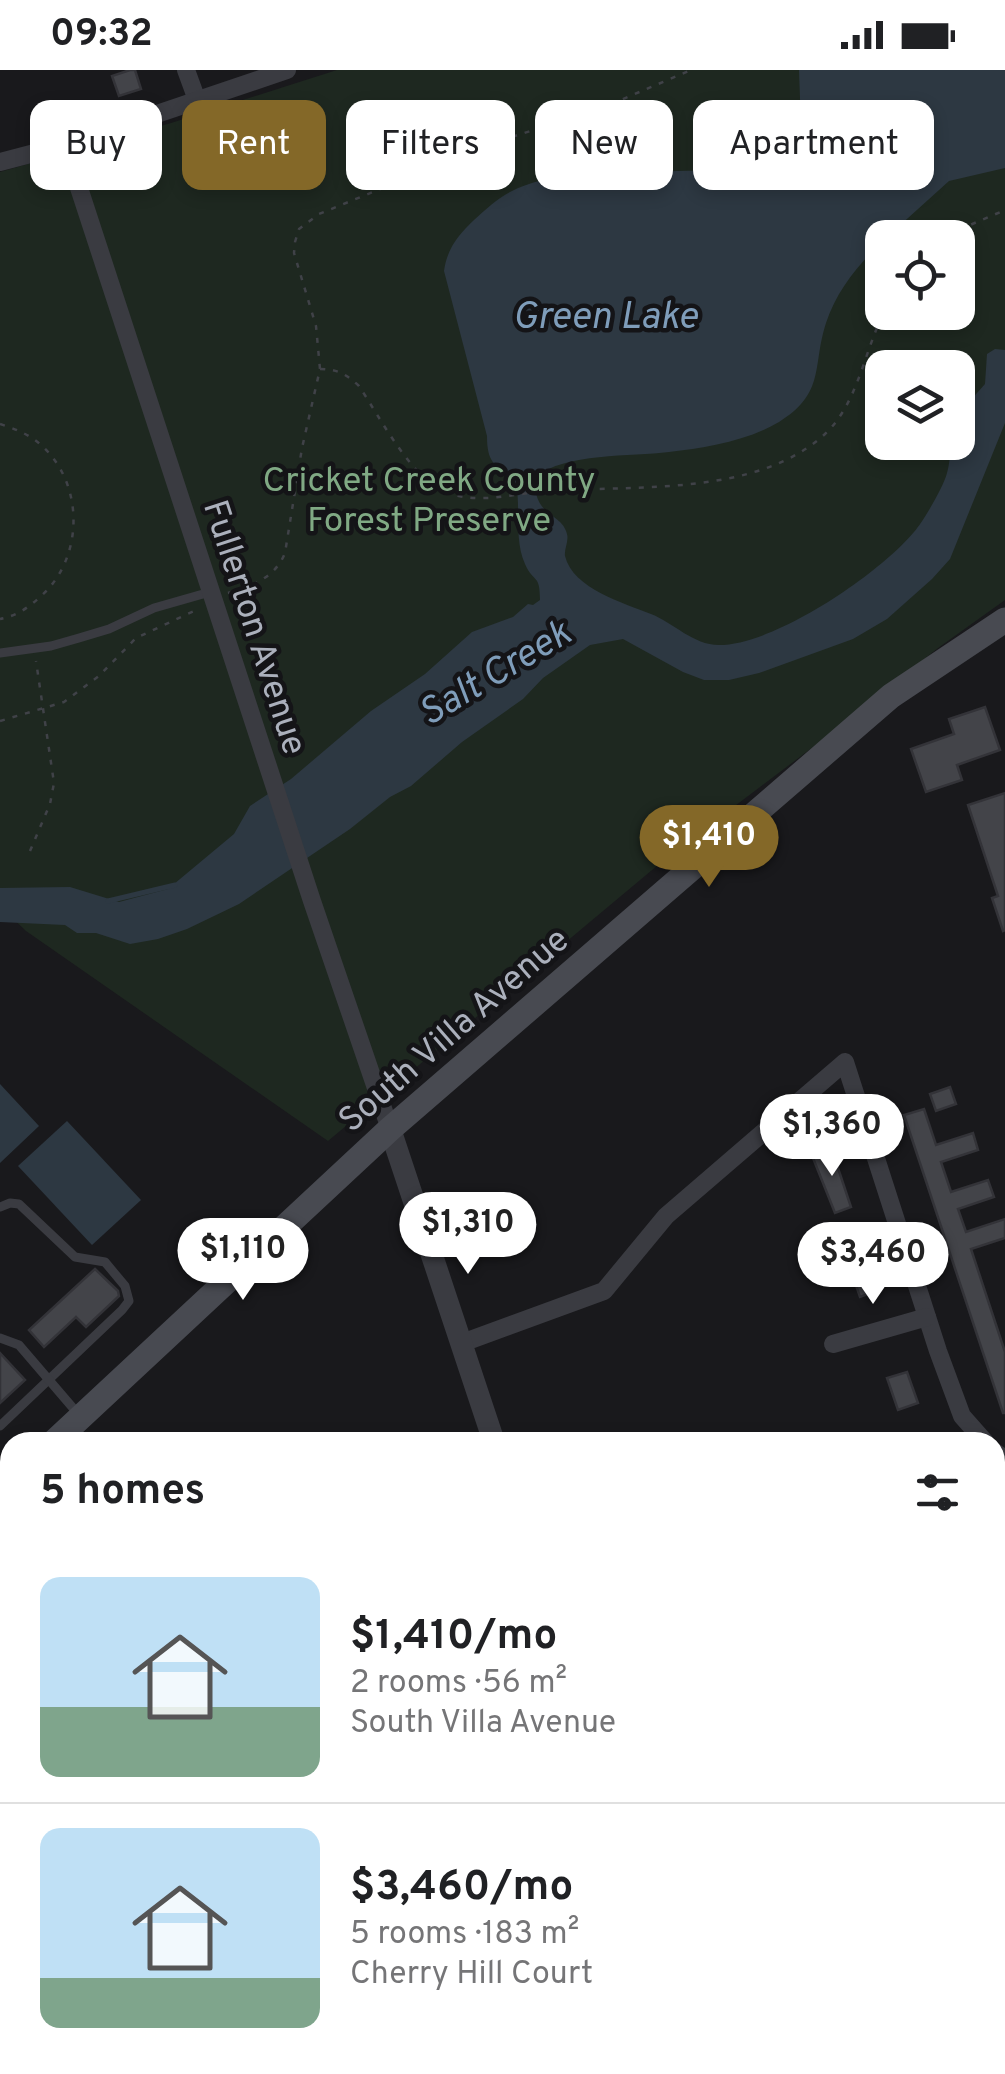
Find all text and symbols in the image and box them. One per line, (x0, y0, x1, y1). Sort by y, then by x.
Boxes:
text: 09:32 (50, 11, 153, 60)
chip: Buy (30, 100, 162, 190)
chip: Rent (182, 100, 326, 190)
chip: Filters (346, 100, 515, 190)
chip: New (535, 100, 673, 190)
chip: Apartment (693, 100, 934, 190)
map controls (865, 220, 975, 460)
button: locate (865, 220, 975, 330)
water label: Green Lake (512, 294, 698, 343)
button: layers (865, 350, 975, 460)
park label: Cricket Creek County Forest Preserve (262, 460, 596, 544)
street label: Fullerton Avenue (191, 495, 315, 761)
water label: Salt Creek (411, 610, 582, 739)
pin: $1,410 (628, 805, 790, 890)
text: $1,410 (662, 817, 756, 857)
street label: South Villa Avenue (331, 919, 579, 1143)
pin: $1,360 (751, 1094, 913, 1179)
text: $1,360 (782, 1106, 882, 1146)
pin: $1,310 (387, 1192, 549, 1277)
text: $1,310 (421, 1204, 515, 1244)
pin: $1,110 (162, 1218, 324, 1303)
pin: $3,460 (792, 1222, 954, 1307)
text: $1,110 (199, 1230, 287, 1270)
text: $3,460 (820, 1234, 927, 1274)
icon: filters (910, 1465, 965, 1520)
text: 5 homes (40, 1466, 205, 1519)
text: $1,410/mo (350, 1611, 557, 1664)
icon: home (120, 1617, 240, 1737)
text: 2 rooms · 56 m² (350, 1664, 567, 1704)
text: South Villa Avenue (350, 1704, 616, 1744)
text: $3,460/mo (350, 1862, 573, 1915)
icon: home (120, 1868, 240, 1988)
text: 5 rooms · 183 m² (350, 1915, 579, 1955)
text: Cherry Hill Court (350, 1955, 593, 1995)

